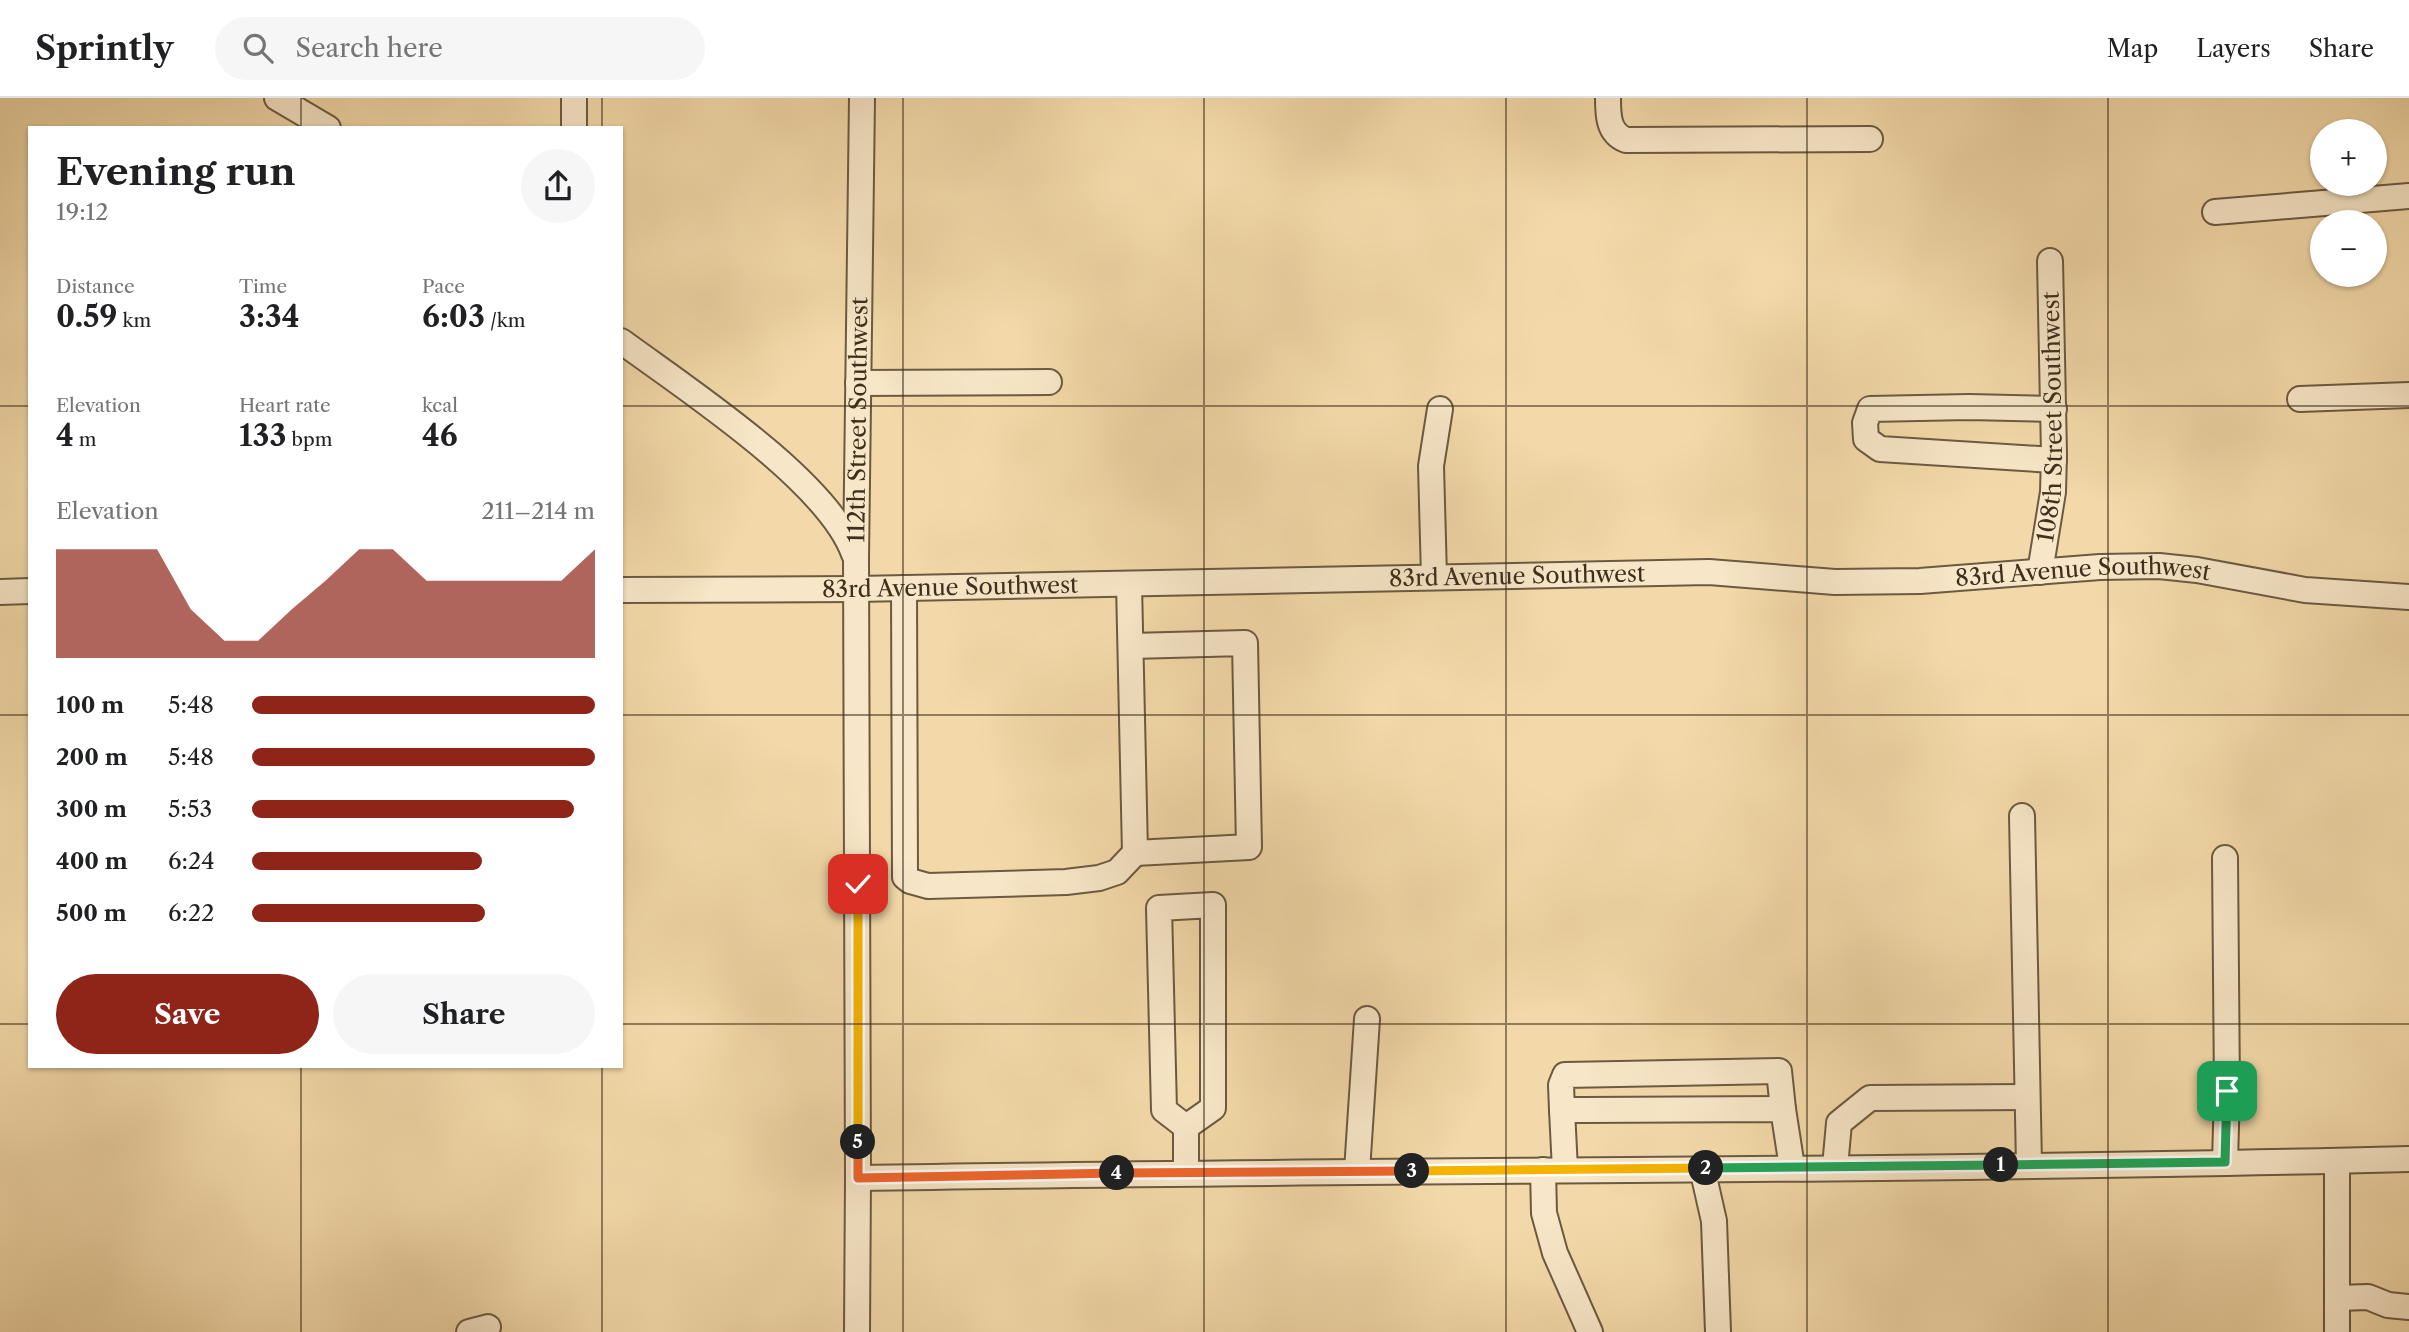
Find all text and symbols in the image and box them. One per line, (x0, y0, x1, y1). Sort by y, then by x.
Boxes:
search box (215, 17, 705, 80)
text: Sprintly (35, 28, 173, 69)
icon: search (239, 29, 277, 67)
text: Search here (295, 32, 443, 64)
text: Map (2107, 34, 2158, 63)
text: Layers (2196, 34, 2271, 63)
text: Share (2309, 34, 2374, 63)
map controls (2310, 119, 2387, 287)
button: + (2310, 119, 2387, 196)
text: Evening run (56, 148, 296, 195)
button: share (521, 149, 595, 223)
text: 19:12 (56, 198, 109, 226)
button: − (2310, 210, 2387, 287)
text: Distance (56, 275, 135, 298)
text: Time (239, 275, 287, 298)
text: Pace (422, 275, 465, 298)
street label: 108th Street Southwest (2031, 291, 2068, 544)
street label: 112th Street Southwest (842, 297, 873, 543)
text: 0.59 (56, 298, 118, 335)
text: 3:34 (239, 298, 300, 335)
text: 6:03 (422, 298, 485, 335)
text: km (118, 309, 151, 332)
text: /km (485, 309, 526, 332)
text: Elevation (56, 394, 141, 417)
text: Heart rate (239, 394, 331, 417)
text: kcal (422, 394, 458, 417)
text: 4 (56, 417, 74, 454)
text: 133 (239, 417, 286, 454)
text: 46 (422, 417, 458, 454)
text: m (74, 428, 97, 451)
text: bpm (286, 428, 332, 451)
text: Elevation (56, 497, 159, 525)
text: 211–214 m (482, 497, 595, 525)
street label: 83rd Avenue Southwest (1954, 552, 2213, 592)
street label: 83rd Avenue Southwest (1389, 559, 1645, 592)
street label: 83rd Avenue Southwest (822, 571, 1078, 603)
text: 100 m (56, 691, 124, 719)
text: 5:48 (168, 691, 214, 719)
text: 200 m (56, 743, 128, 771)
text: 5:48 (168, 743, 214, 771)
text: 300 m (56, 795, 127, 823)
text: 5:53 (168, 795, 212, 823)
text: 400 m (56, 847, 128, 875)
text: 6:24 (168, 847, 214, 875)
pin (828, 854, 888, 914)
icon: check (839, 865, 877, 903)
text: 500 m (56, 899, 127, 927)
text: 6:22 (168, 899, 214, 927)
button: Save (56, 974, 319, 1054)
button: Share (333, 974, 595, 1054)
pin (2197, 1061, 2257, 1121)
icon: arrive (2208, 1072, 2246, 1110)
pin: 5 (840, 1124, 876, 1160)
text: 5 (852, 1130, 863, 1153)
pin: 1 (1983, 1148, 2018, 1182)
pin: 2 (1688, 1150, 1724, 1186)
text: 1 (1996, 1153, 2005, 1176)
pin: 3 (1394, 1154, 1430, 1188)
pin: 4 (1100, 1156, 1134, 1190)
text: 2 (1700, 1156, 1711, 1179)
text: 3 (1406, 1159, 1417, 1182)
text: 4 (1111, 1161, 1122, 1184)

